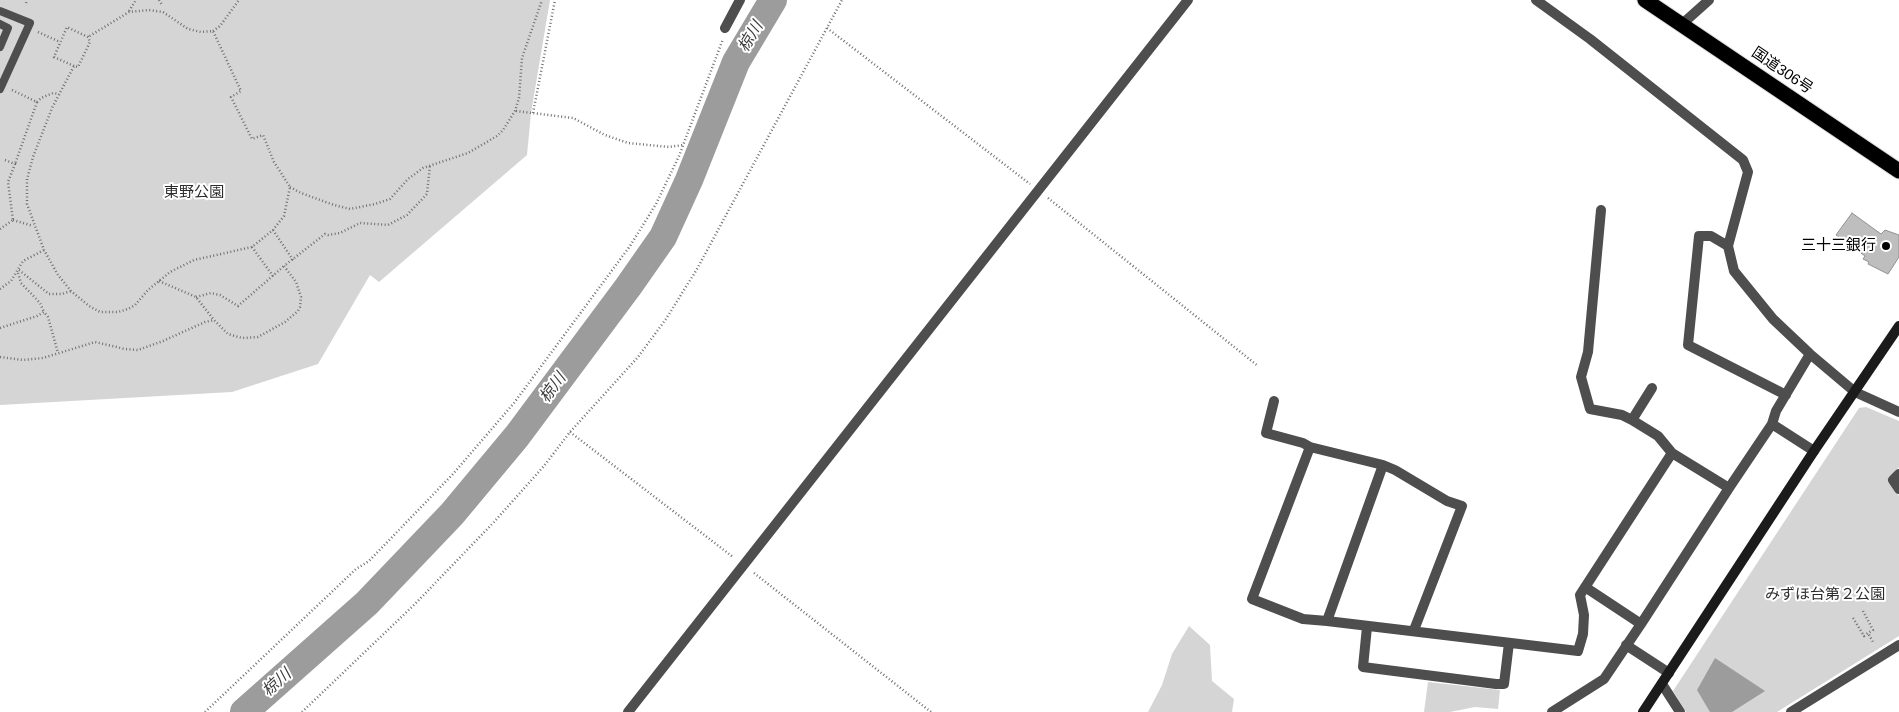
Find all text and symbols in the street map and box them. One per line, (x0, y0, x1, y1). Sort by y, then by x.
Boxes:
water label: 椋川 (735, 18, 767, 56)
street label: 国道306号 (1748, 44, 1816, 98)
park label: 東野公園 (164, 184, 224, 202)
place label: 三十三銀行 (1801, 237, 1876, 255)
marker: 三十三銀行 (1880, 240, 1892, 252)
water label: 椋川 (536, 369, 570, 407)
park label: みずほ台第２公園 (1765, 586, 1885, 604)
water label: 椋川 (259, 665, 295, 701)

